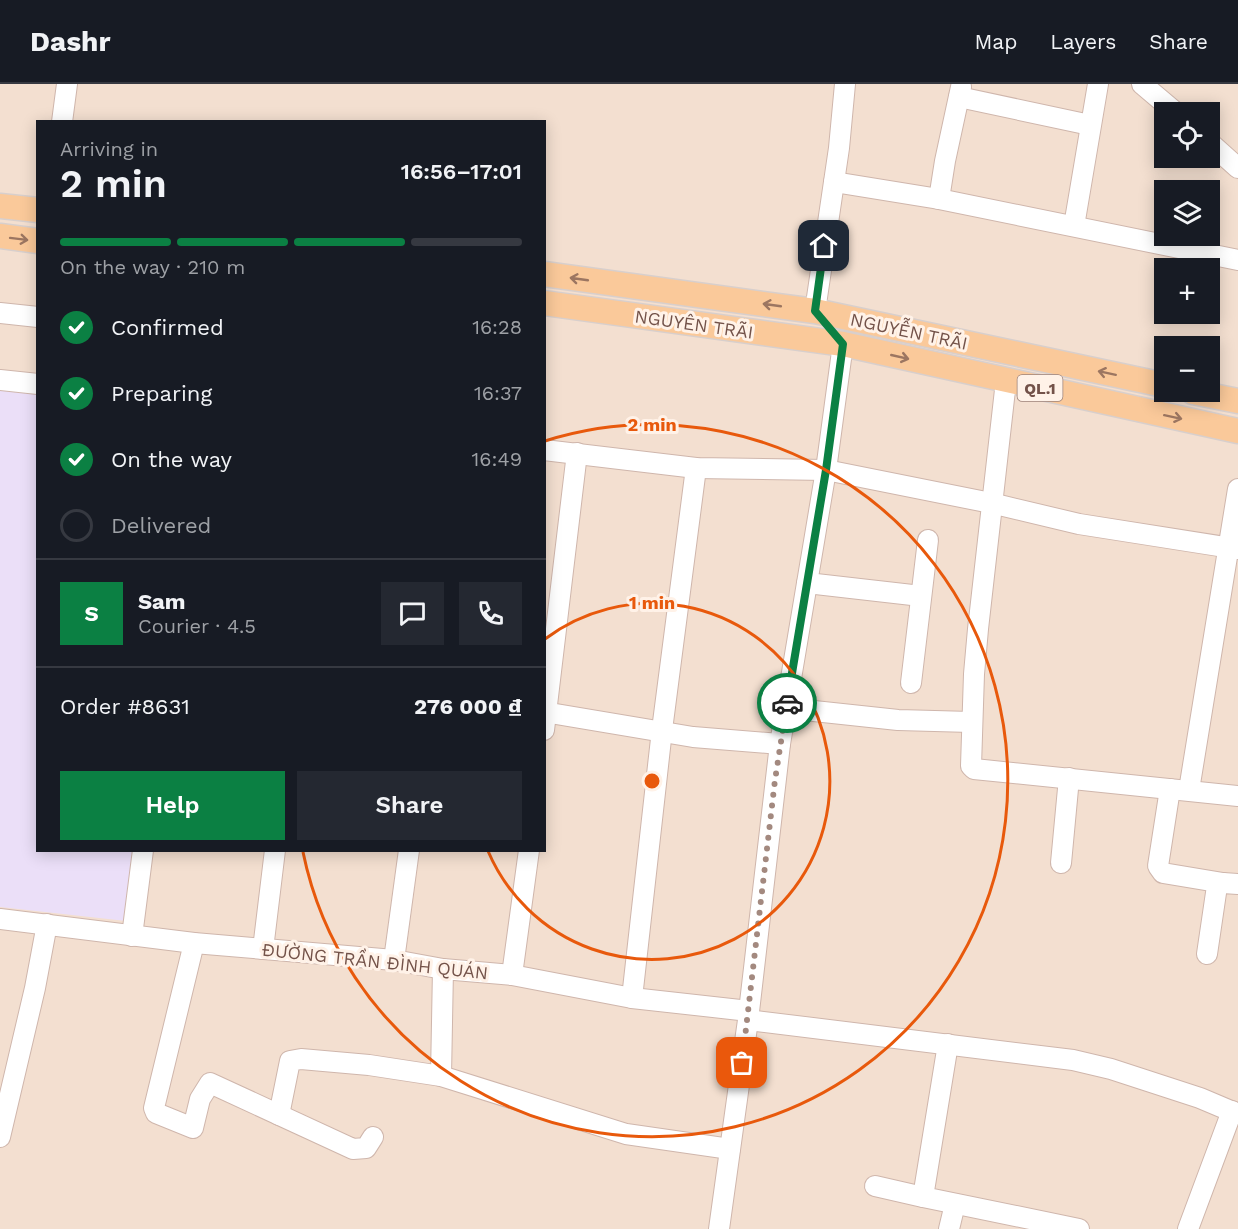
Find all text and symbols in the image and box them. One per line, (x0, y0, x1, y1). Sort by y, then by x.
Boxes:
text: Dashr (30, 25, 110, 58)
text: Map (974, 29, 1017, 54)
text: Layers (1050, 29, 1116, 54)
text: Share (1149, 29, 1208, 54)
map controls (1154, 102, 1220, 402)
button: locate (1154, 102, 1220, 168)
text: Arriving in (60, 137, 158, 161)
text: 16:56–17:01 (401, 159, 522, 184)
text: 2 min (60, 161, 167, 206)
button: layers (1154, 180, 1220, 246)
pin (798, 220, 849, 271)
icon: home (807, 229, 840, 262)
one-way arrow (8, 233, 28, 244)
text: On the way · 210 m (60, 255, 245, 279)
button: + (1154, 258, 1220, 324)
one-way arrow (569, 273, 589, 284)
one-way arrow (762, 299, 782, 310)
street label: NGUYÊN TRÃI (633, 305, 755, 343)
street label: NGUYỄN TRÃI (848, 306, 970, 354)
icon: check (60, 311, 93, 344)
text: Confirmed (111, 315, 224, 340)
text: 16:28 (472, 315, 522, 339)
button: − (1154, 336, 1220, 402)
one-way arrow (890, 352, 909, 363)
one-way arrow (1098, 367, 1117, 378)
road number: QL.1 (1018, 375, 1062, 401)
icon: check (60, 377, 93, 410)
text: Preparing (111, 381, 212, 406)
text: 16:37 (474, 381, 522, 405)
one-way arrow (1163, 411, 1182, 423)
text: 2 min (627, 414, 677, 435)
icon: check (60, 443, 93, 476)
text: On the way (111, 447, 232, 472)
text: 16:49 (472, 447, 522, 471)
text: Delivered (111, 513, 211, 538)
button: chat (381, 582, 444, 645)
button: phone (459, 582, 522, 645)
text: Sam (138, 589, 186, 614)
text: 1 min (629, 592, 675, 613)
text: S (84, 601, 99, 626)
text: Courier · 4.5 (138, 614, 256, 638)
courier (757, 673, 817, 733)
icon: car (771, 687, 804, 720)
text: Order #8631 (60, 694, 190, 719)
text: 276 000 ₫ (414, 694, 522, 719)
button: Help (60, 771, 285, 840)
button: Share (297, 771, 522, 840)
centre of rings (642, 771, 662, 791)
street label: ĐƯỜNG TRẦN ĐÌNH QUÁN (261, 938, 489, 983)
pin (716, 1037, 767, 1088)
icon: bag (725, 1046, 758, 1079)

